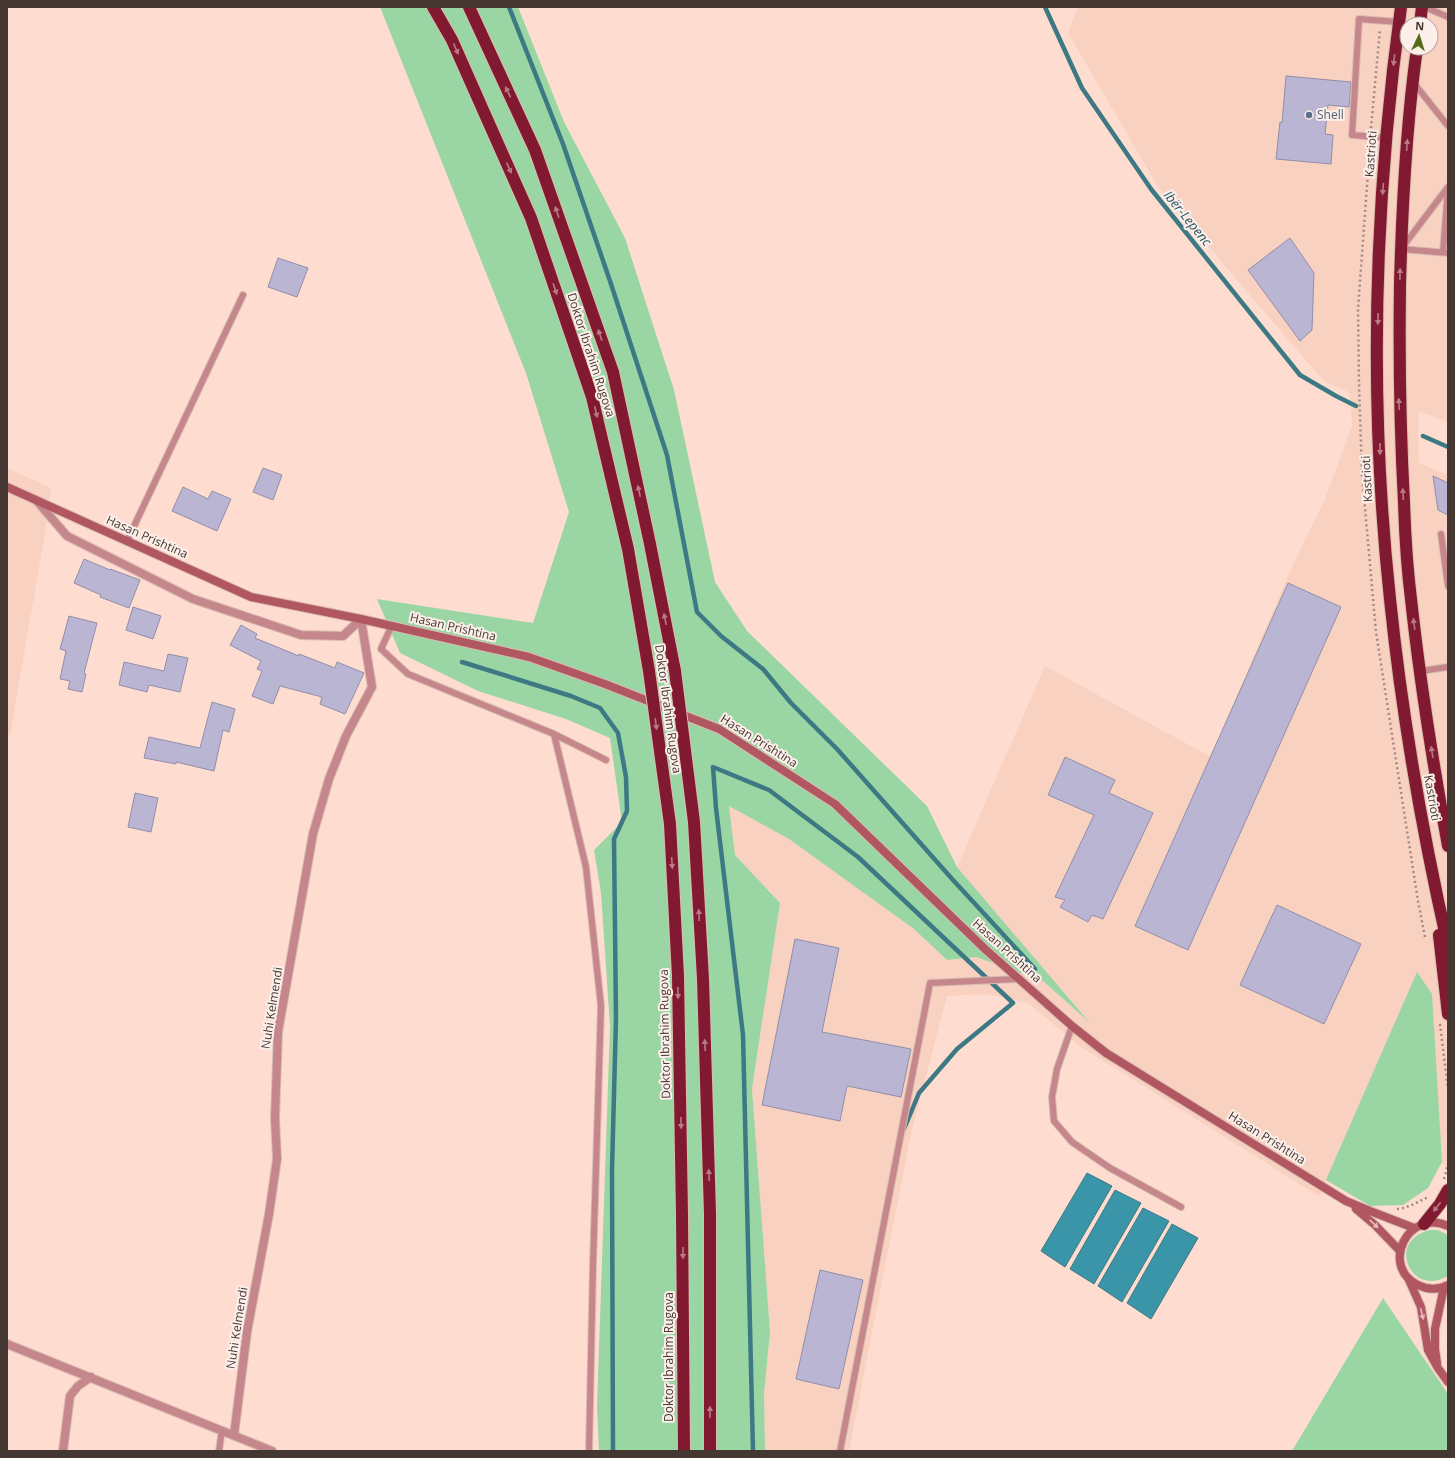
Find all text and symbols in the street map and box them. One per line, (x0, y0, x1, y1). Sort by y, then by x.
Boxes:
north arrow (1399, 16, 1439, 56)
text: N (1415, 18, 1425, 33)
one-way arrow (453, 43, 459, 55)
one-way arrow (1391, 53, 1397, 66)
one-way arrow (505, 86, 511, 98)
place label: Shell (1317, 106, 1344, 123)
marker: Shell (1304, 110, 1314, 120)
street label: Kastrioti (1360, 130, 1381, 178)
one-way arrow (1403, 139, 1410, 151)
one-way arrow (506, 162, 512, 173)
one-way arrow (1379, 183, 1386, 195)
water label: Ibër-Lepenc (1160, 186, 1216, 250)
one-way arrow (554, 206, 560, 218)
one-way arrow (1397, 267, 1403, 280)
one-way arrow (553, 283, 559, 295)
street label: Doktor Ibrahim Rugova (563, 290, 620, 419)
one-way arrow (1375, 313, 1381, 326)
one-way arrow (597, 329, 603, 341)
one-way arrow (1396, 398, 1403, 410)
one-way arrow (593, 407, 599, 419)
one-way arrow (1376, 443, 1383, 455)
street label: Kastrioti (1357, 455, 1376, 503)
one-way arrow (635, 485, 641, 497)
one-way arrow (1400, 488, 1407, 500)
street label: Hasan Prishtina (104, 511, 191, 562)
street label: Hasan Prishtina (408, 608, 498, 645)
one-way arrow (662, 612, 668, 625)
one-way arrow (1411, 617, 1417, 630)
street label: Doktor Ibrahim Rugova (651, 643, 686, 774)
street label: Hasan Prishtina (717, 710, 801, 771)
one-way arrow (653, 718, 659, 730)
one-way arrow (1429, 746, 1435, 758)
street label: Kastrioti (1420, 774, 1445, 822)
one-way arrow (668, 857, 675, 869)
one-way arrow (696, 909, 703, 921)
street label: Hasan Prishtina (969, 915, 1046, 986)
street label: Nuhi Kelmendi (257, 966, 286, 1050)
street label: Doktor Ibrahim Rugova (655, 969, 674, 1099)
one-way arrow (675, 987, 681, 1000)
one-way arrow (702, 1038, 708, 1051)
street label: Hasan Prishtina (1225, 1107, 1309, 1168)
one-way arrow (678, 1117, 684, 1130)
one-way arrow (706, 1168, 712, 1181)
one-way arrow (1432, 1202, 1441, 1213)
one-way arrow (1369, 1220, 1379, 1229)
one-way arrow (679, 1247, 686, 1259)
street label: Nuhi Kelmendi (222, 1286, 251, 1370)
street label: Doktor Ibrahim Rugova (660, 1292, 677, 1422)
one-way arrow (1420, 1307, 1426, 1320)
one-way arrow (707, 1405, 713, 1418)

